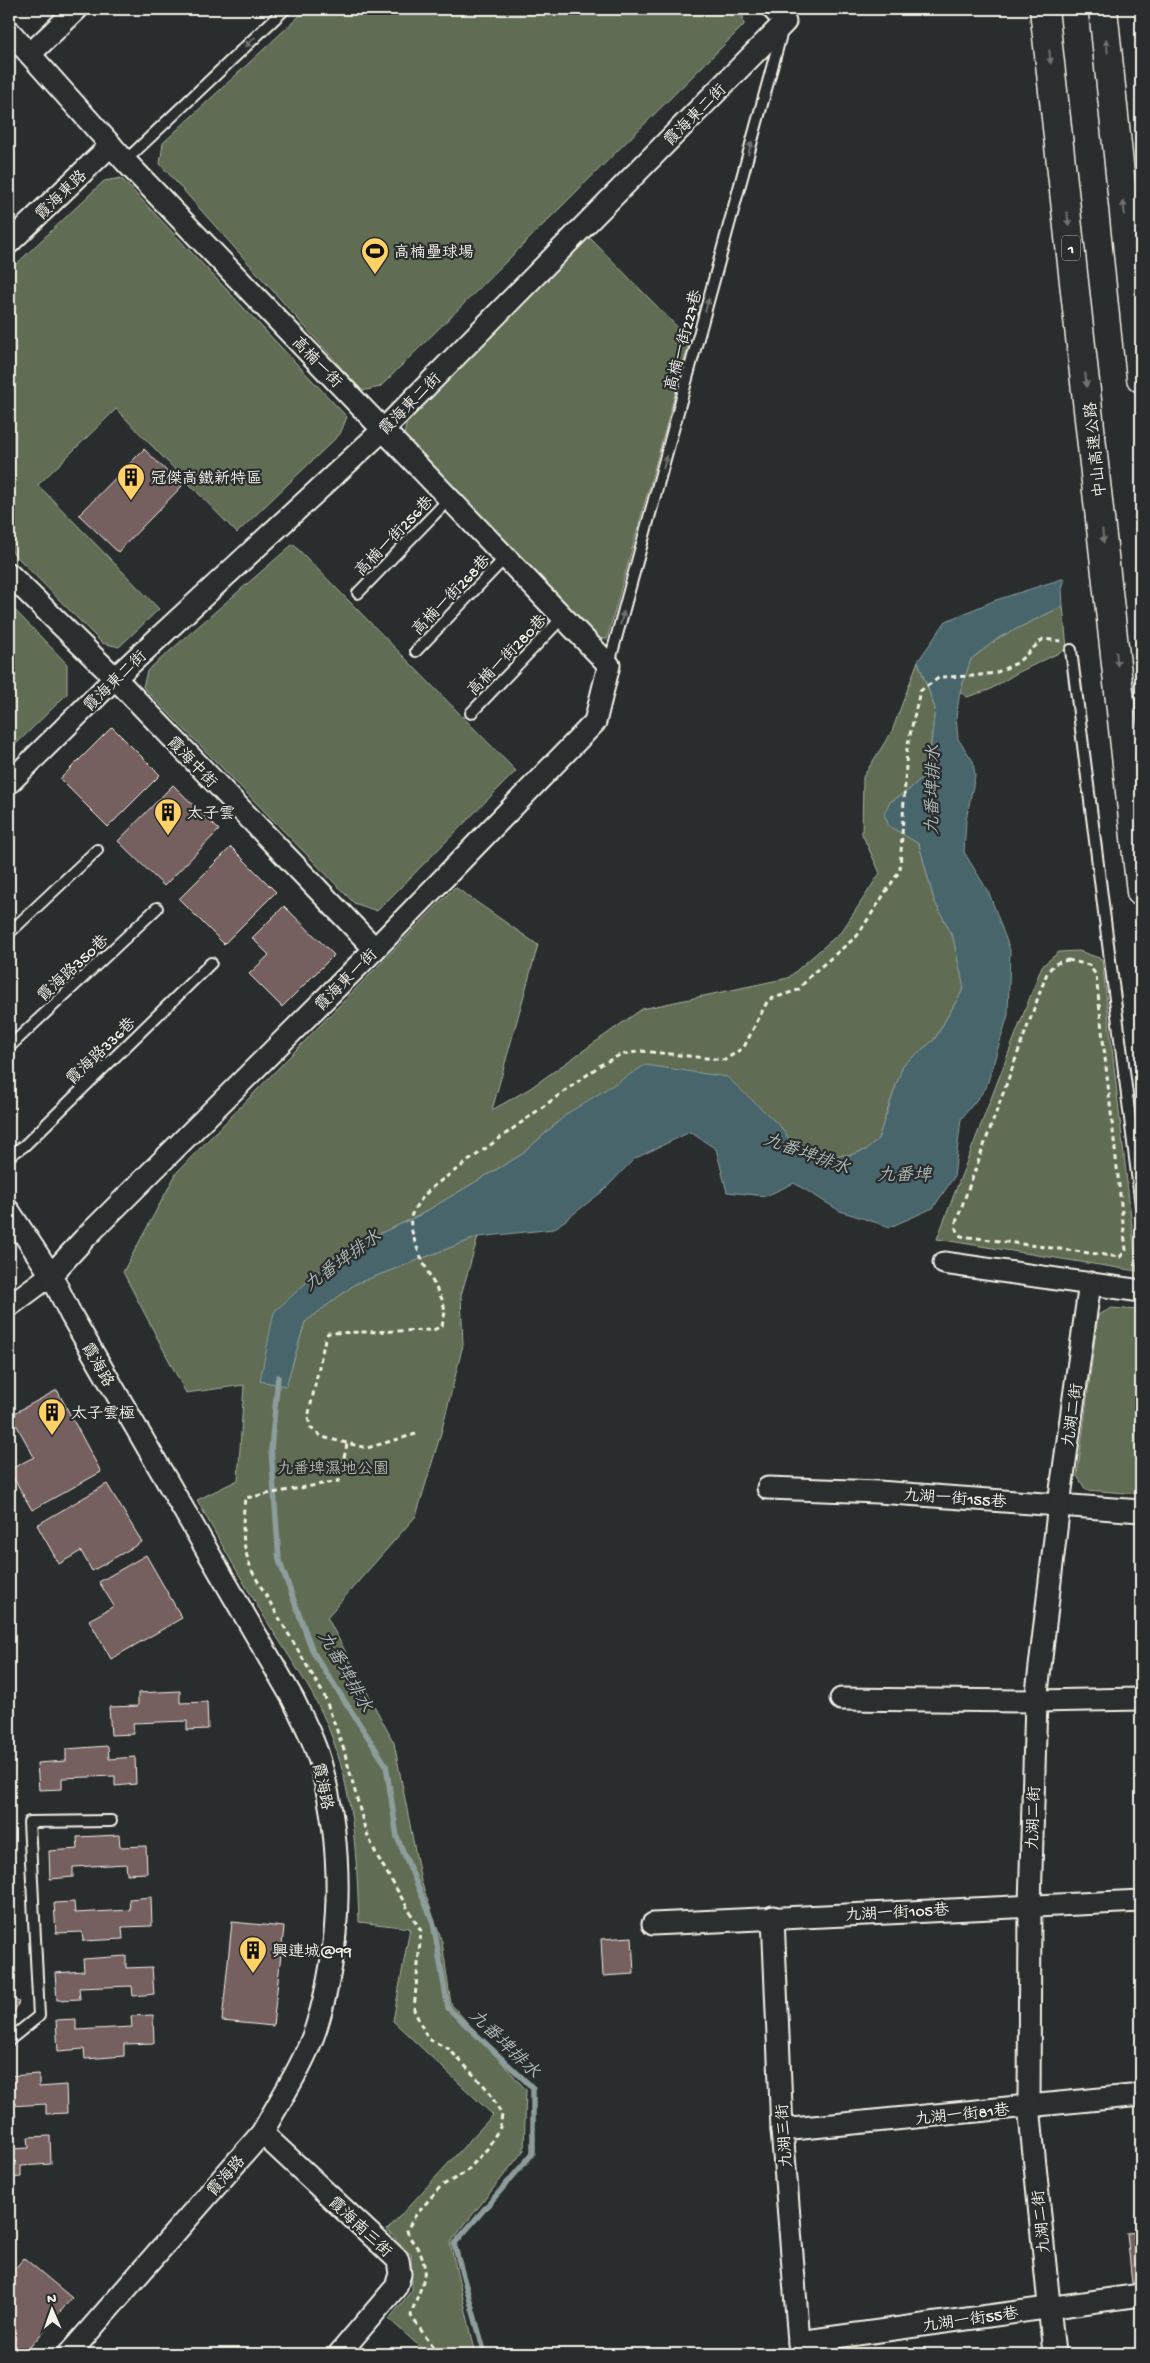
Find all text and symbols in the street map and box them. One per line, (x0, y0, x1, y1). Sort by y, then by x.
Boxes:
one-way arrow (244, 36, 256, 48)
one-way arrow (1103, 38, 1111, 54)
one-way arrow (1046, 50, 1054, 66)
street label: 霞海東二街 (660, 80, 731, 151)
one-way arrow (747, 140, 755, 155)
street label: 霞海東路 (31, 166, 92, 226)
one-way arrow (1120, 200, 1128, 216)
one-way arrow (1064, 211, 1072, 227)
sports icon: 高楠壘球場 (360, 236, 390, 275)
road number: 1 (1062, 236, 1080, 260)
place label: 高楠壘球場 (394, 243, 474, 264)
street label: 高楠一街227巷 (661, 288, 708, 394)
one-way arrow (704, 297, 712, 312)
street label: 高楠一街 (286, 332, 346, 393)
street label: 霞海東二街 (375, 369, 446, 440)
one-way arrow (1082, 372, 1090, 388)
street label: 中山高速公路 (1081, 401, 1112, 499)
one-way arrow (661, 454, 669, 469)
building icon: 冠傑高鐵新特區 (116, 462, 146, 501)
place label: 冠傑高鐵新特區 (150, 469, 262, 490)
street label: 高楠一街256巷 (351, 492, 439, 582)
one-way arrow (1099, 529, 1107, 545)
street label: 高楠一街268巷 (408, 551, 496, 641)
street label: 高楠一街280巷 (464, 610, 552, 701)
one-way arrow (618, 611, 626, 626)
street label: 霞海東二街 (80, 646, 152, 717)
one-way arrow (1113, 651, 1121, 667)
street label: 霞海中街 (161, 732, 221, 793)
water label: 九番埤排水 (922, 744, 946, 835)
building icon: 太子雲 (153, 797, 183, 836)
place label: 太子雲 (187, 805, 235, 825)
street label: 霞海路350巷 (34, 931, 114, 1007)
street label: 霞海東一街 (311, 945, 382, 1016)
street label: 霞海路336巷 (63, 1013, 141, 1090)
water label: 九番埤排水 (760, 1129, 853, 1181)
water label: 九番埤 (877, 1165, 933, 1187)
water label: 九番埤排水 (300, 1226, 387, 1297)
street label: 霞海路 (76, 1339, 118, 1391)
street label: 九湖二街 (1060, 1382, 1088, 1449)
building icon: 太子雲極 (37, 1397, 67, 1436)
place label: 太子雲極 (71, 1405, 135, 1425)
park label: 九番埤濕地公園 (277, 1459, 389, 1480)
street label: 九湖一街155巷 (903, 1485, 1007, 1514)
water label: 九番埤排水 (312, 1628, 377, 1717)
street label: 霞海路 (306, 1761, 337, 1812)
street label: 九湖二街 (1024, 1786, 1046, 1850)
street label: 九湖一街105巷 (845, 1900, 950, 1927)
building icon: 興連城@99 (238, 1935, 268, 1974)
place label: 興連城@99 (272, 1942, 352, 1963)
water label: 九番埤排水 (464, 2005, 544, 2084)
street label: 九湖一街81巷 (914, 2100, 1011, 2131)
street label: 九湖三街 (774, 2103, 798, 2168)
street label: 霞海路 (203, 2152, 251, 2202)
street label: 九湖二街 (1030, 2189, 1056, 2255)
street label: 霞海南三街 (323, 2193, 396, 2263)
north arrow (28, 2286, 78, 2336)
text: N (47, 2291, 56, 2308)
street label: 九湖一街55巷 (921, 2303, 1020, 2338)

